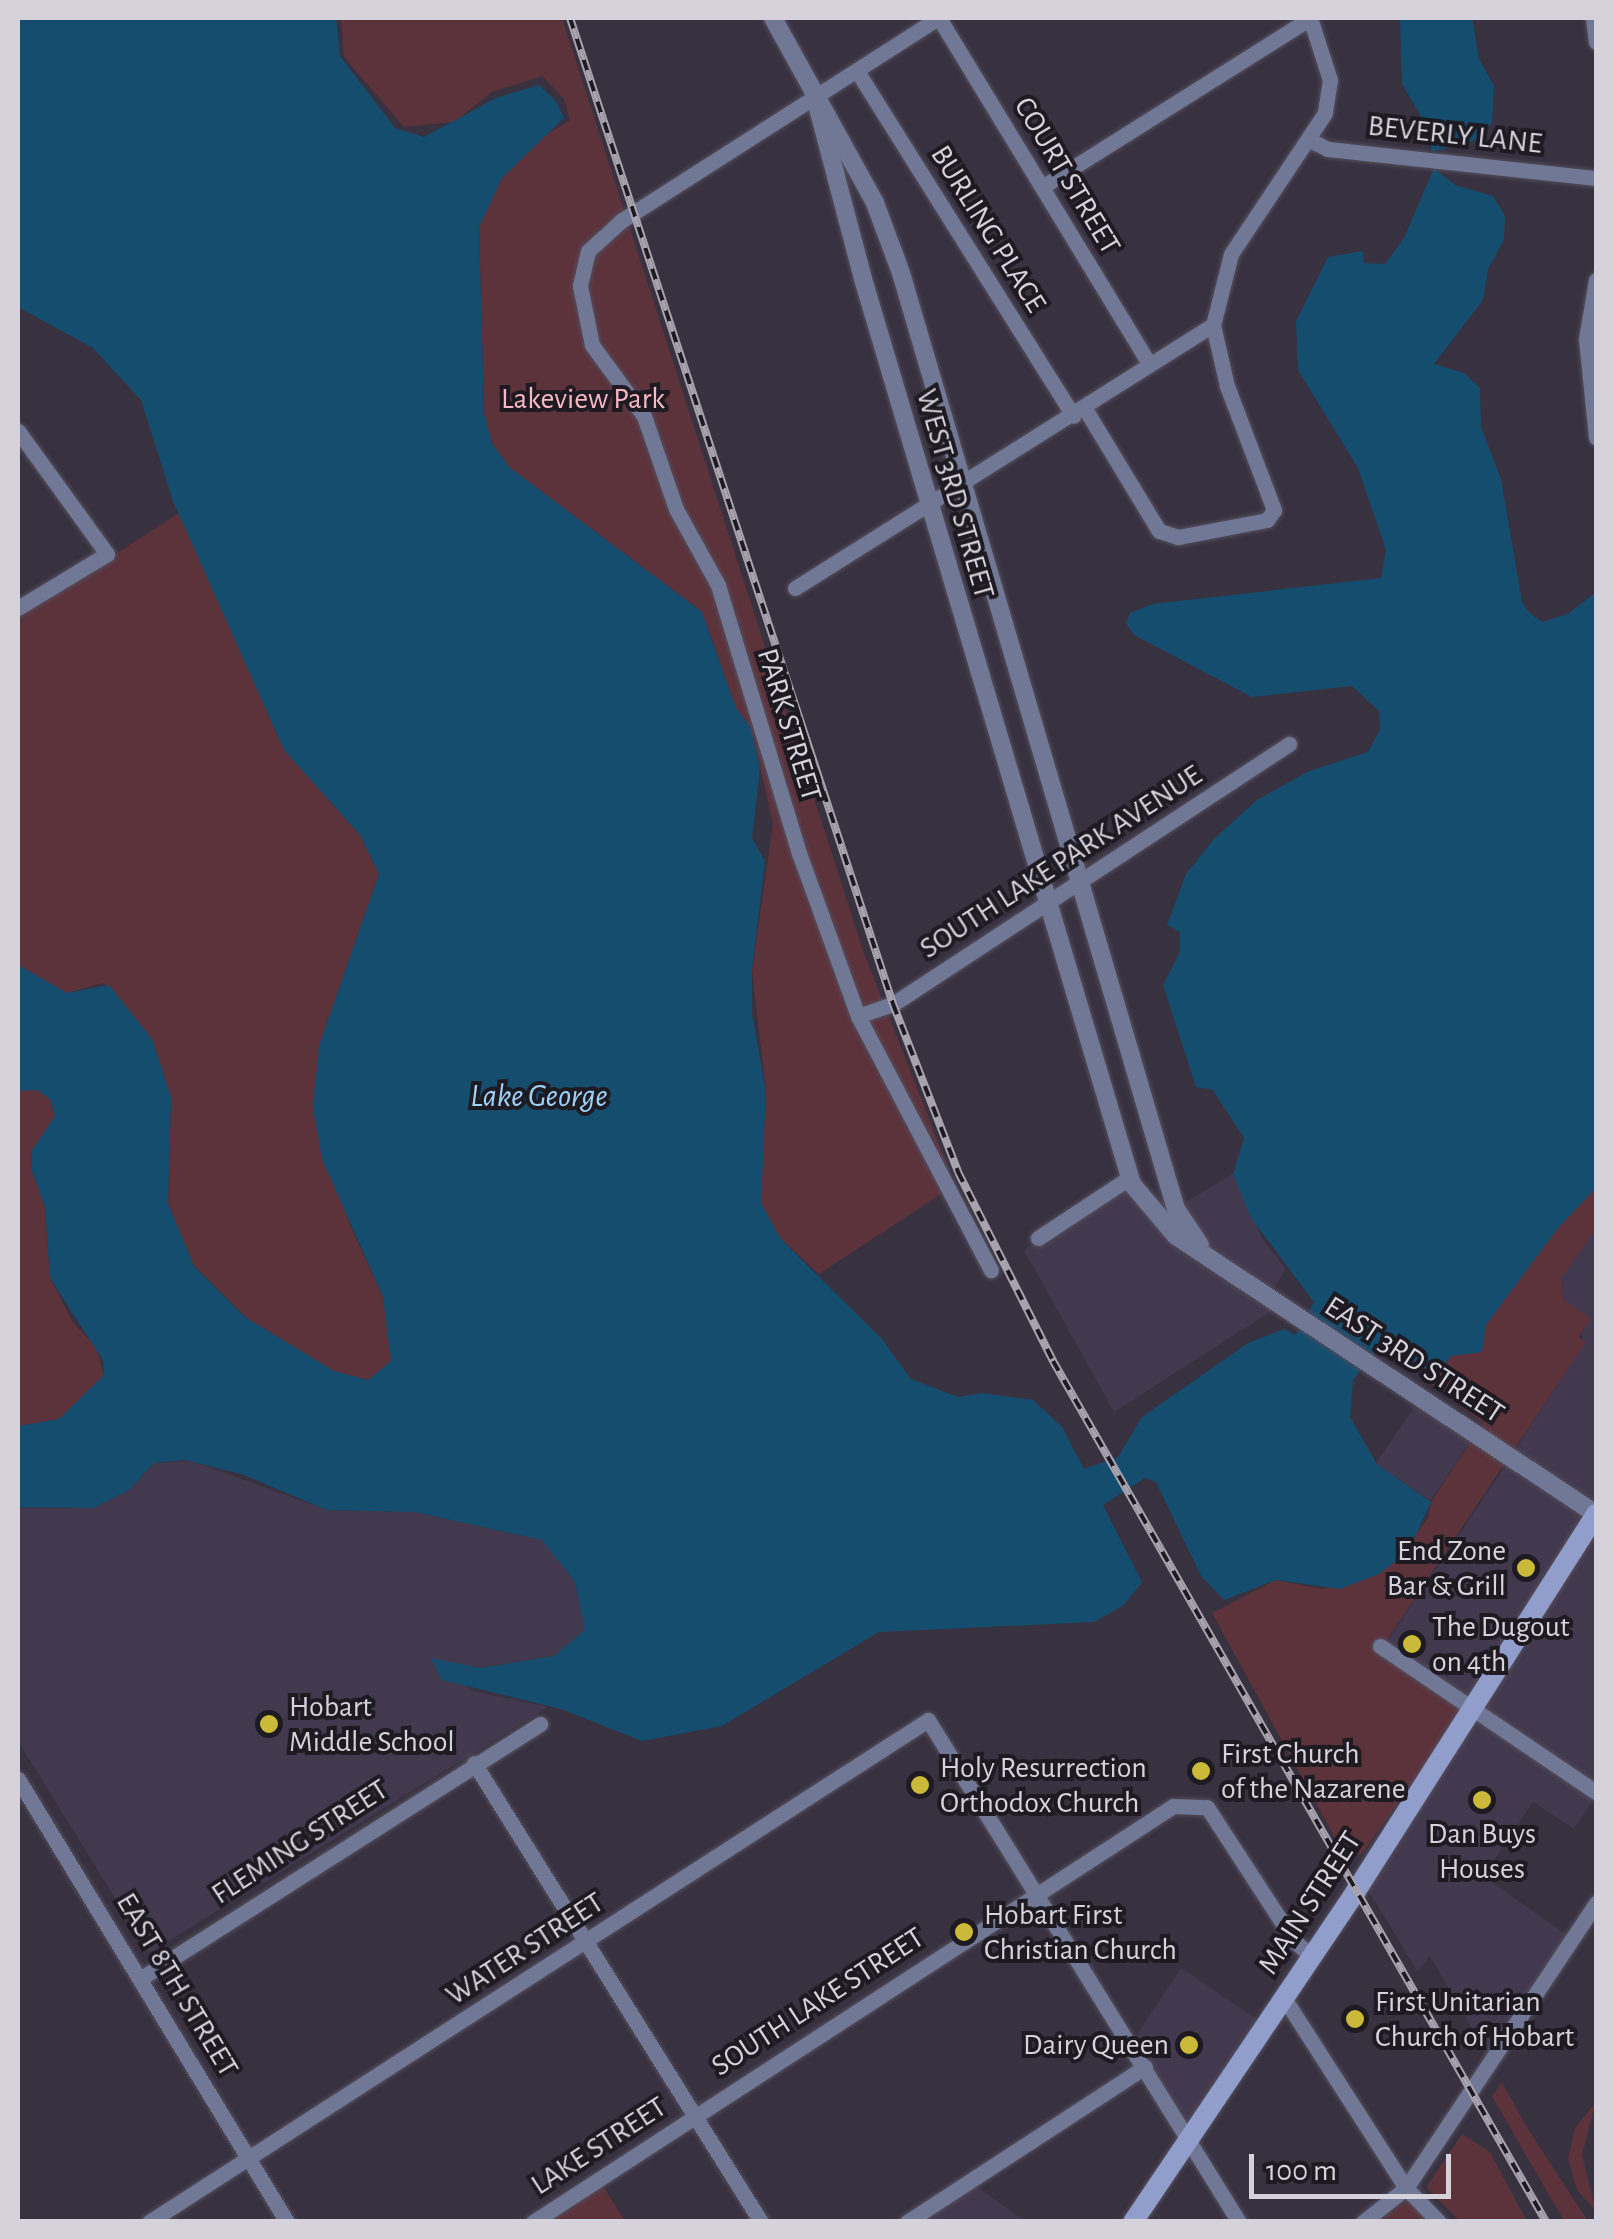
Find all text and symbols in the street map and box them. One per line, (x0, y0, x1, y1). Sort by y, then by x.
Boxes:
street label: COURT STREET (1006, 91, 1128, 261)
street label: BEVERLY LANE (1366, 108, 1544, 162)
street label: BURLING PLACE (922, 139, 1054, 319)
park label: Lakeview Park (501, 381, 665, 417)
street label: WEST 3RD STREET (908, 385, 1002, 603)
street label: PARK STREET (749, 644, 829, 806)
street label: SOUTH LAKE PARK AVENUE (913, 757, 1209, 967)
water label: Lake George (470, 1077, 608, 1115)
street label: EAST 3RD STREET (1317, 1289, 1511, 1431)
place label: End Zone Bar & Grill (1387, 1533, 1506, 1604)
marker: End Zone Bar & Grill (1515, 1557, 1537, 1579)
place label: The Dugout on 4th (1432, 1609, 1570, 1680)
marker: The Dugout on 4th (1401, 1633, 1423, 1655)
place label: Hobart Middle School (289, 1689, 455, 1760)
marker: Hobart Middle School (258, 1713, 280, 1735)
place label: First Church of the Nazarene (1221, 1736, 1406, 1806)
place label: Holy Resurrection Orthodox Church (940, 1750, 1147, 1820)
marker: First Church of the Nazarene (1190, 1760, 1212, 1782)
street label: FLEMING STREET (205, 1772, 395, 1912)
marker: Holy Resurrection Orthodox Church (909, 1774, 931, 1796)
marker: Dan Buys Houses (1471, 1789, 1493, 1811)
place label: Dan Buys Houses (1428, 1816, 1536, 1886)
street label: MAIN STREET (1250, 1825, 1370, 1981)
street label: WATER STREET (439, 1885, 611, 2013)
street label: EAST 8TH STREET (108, 1887, 246, 2083)
place label: Hobart First Christian Church (984, 1897, 1177, 1968)
street label: SOUTH LAKE STREET (705, 1920, 931, 2084)
marker: Hobart First Christian Church (953, 1921, 975, 1943)
place label: First Unitarian Church of Hobart (1375, 1984, 1574, 2054)
marker: First Unitarian Church of Hobart (1344, 2008, 1366, 2030)
place label: Dairy Queen (1023, 2027, 1169, 2063)
marker: Dairy Queen (1178, 2034, 1200, 2056)
street label: LAKE STREET (524, 2089, 674, 2203)
scale bar (1254, 2134, 1456, 2196)
text: 100 m (1266, 2156, 1337, 2186)

